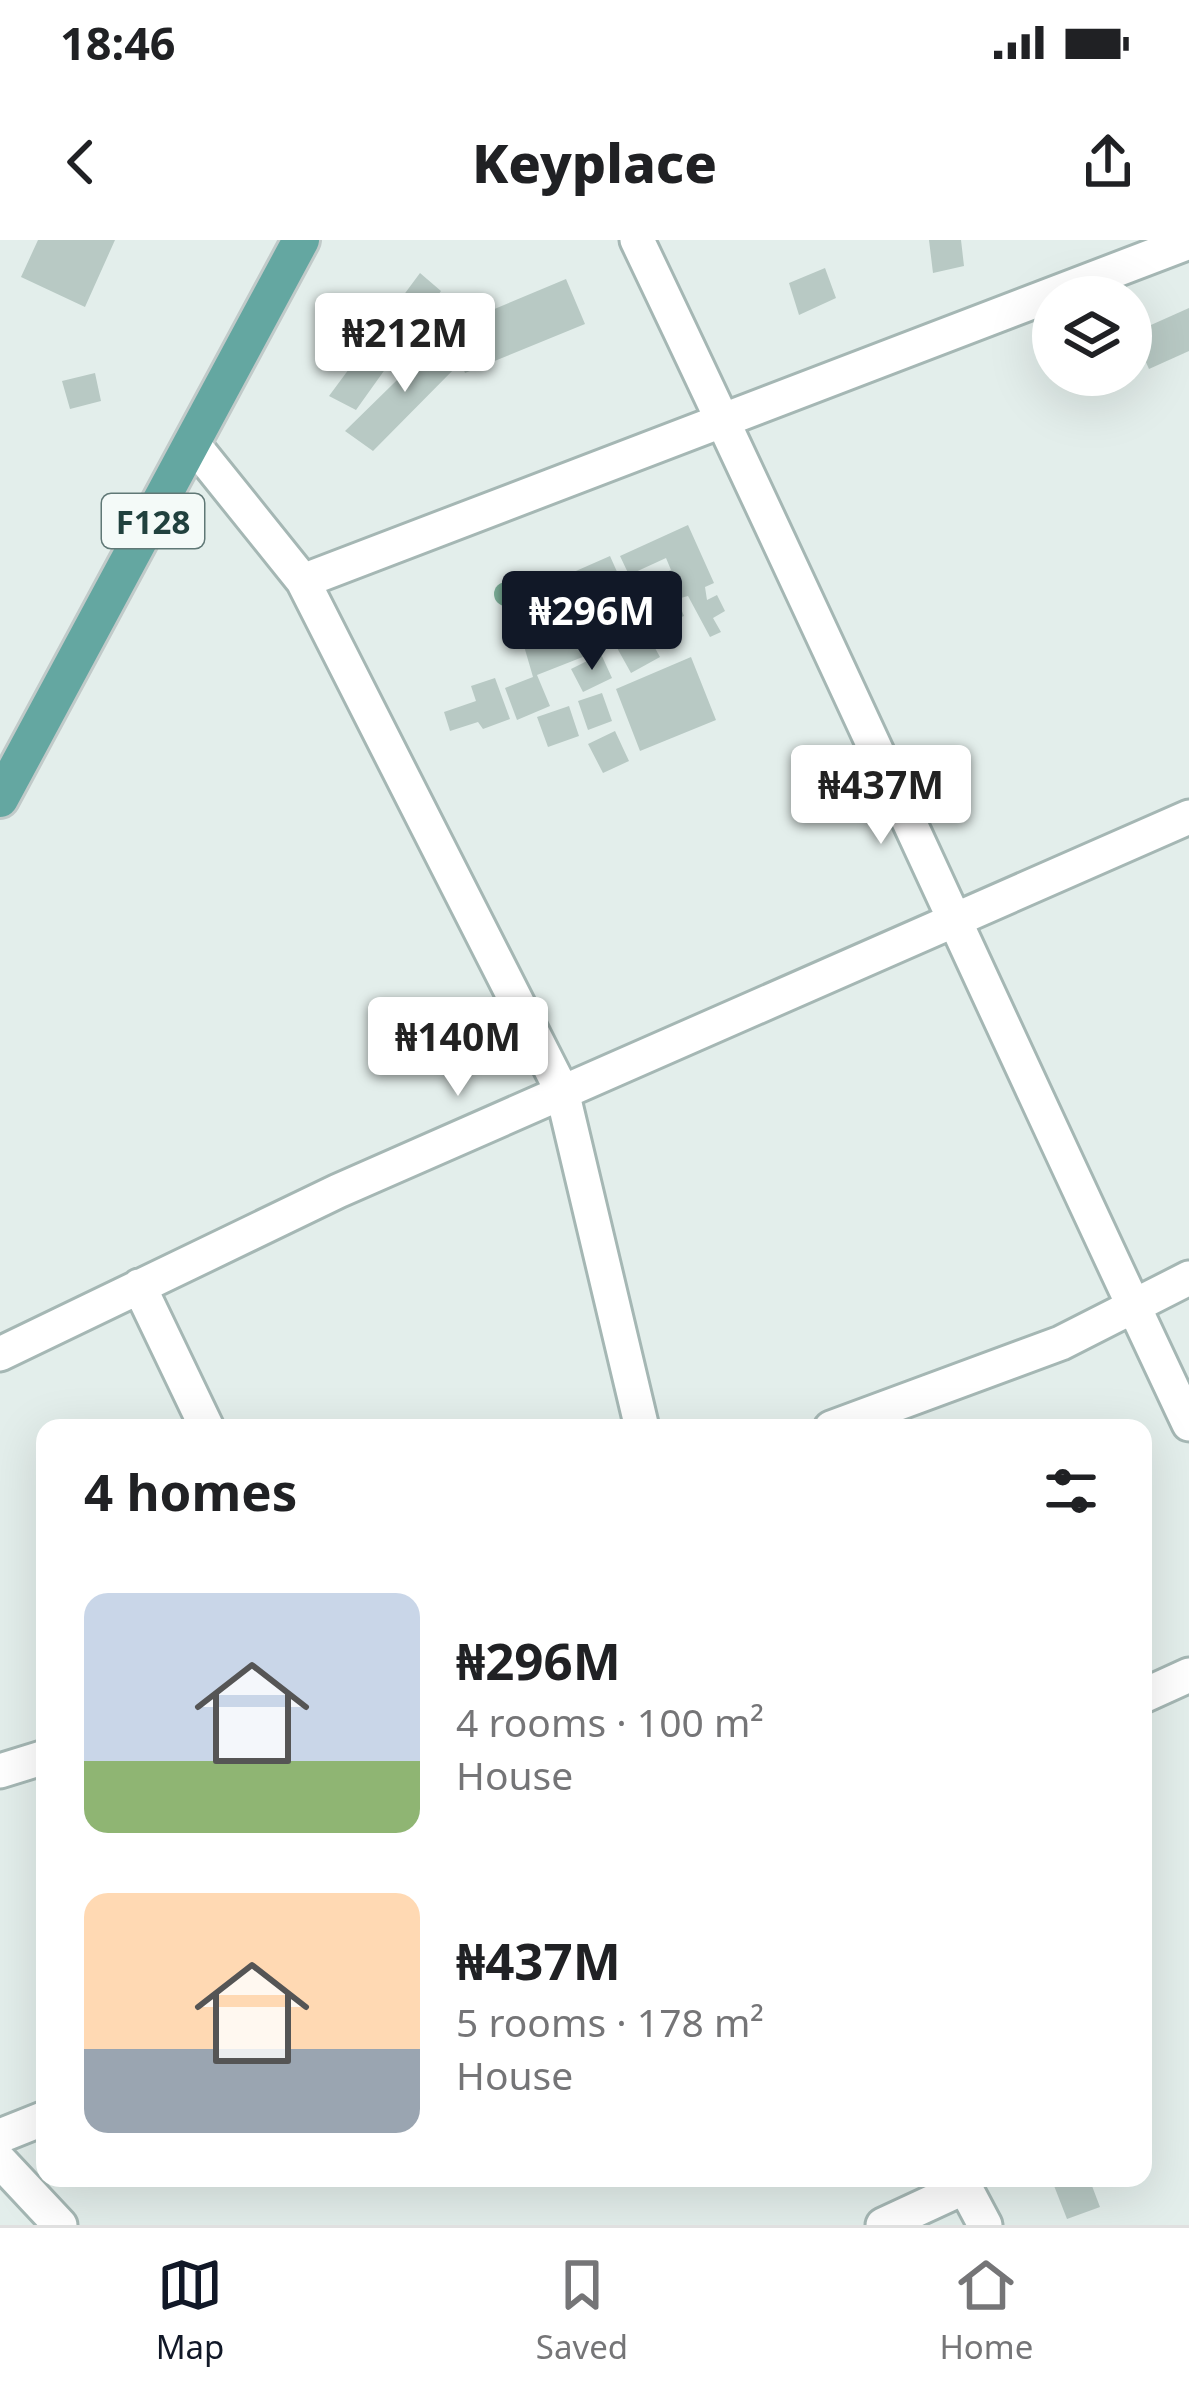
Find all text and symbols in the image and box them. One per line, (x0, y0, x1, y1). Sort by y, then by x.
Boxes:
text: 18:46 (60, 12, 176, 73)
text: Keyplace (472, 125, 717, 199)
icon: back (48, 129, 114, 195)
icon: share (1075, 129, 1141, 195)
map controls (1032, 276, 1152, 396)
button: layers (1032, 276, 1152, 396)
pin: ₦212M (321, 293, 489, 395)
text: ₦212M (342, 305, 468, 358)
road number: F128 (102, 494, 204, 548)
pin: ₦296M (508, 571, 676, 673)
text: ₦296M (529, 583, 655, 636)
pin: ₦437M (797, 745, 965, 847)
text: ₦437M (818, 757, 944, 810)
pin: ₦140M (374, 997, 542, 1099)
text: ₦140M (395, 1009, 521, 1062)
text: 4 homes (84, 1456, 297, 1526)
icon: filters (1038, 1458, 1104, 1524)
text: ₦296M (456, 1625, 621, 1695)
icon: home (180, 1641, 324, 1785)
text: 4 rooms · 100 m² (456, 1695, 764, 1748)
text: House (456, 1748, 573, 1801)
text: ₦437M (456, 1925, 621, 1995)
icon: home (180, 1941, 324, 2085)
text: 5 rooms · 178 m² (456, 1995, 764, 2048)
text: House (456, 2048, 573, 2101)
tab: Map (156, 2252, 224, 2369)
tab: Saved (536, 2252, 628, 2369)
tab: Home (939, 2252, 1033, 2369)

